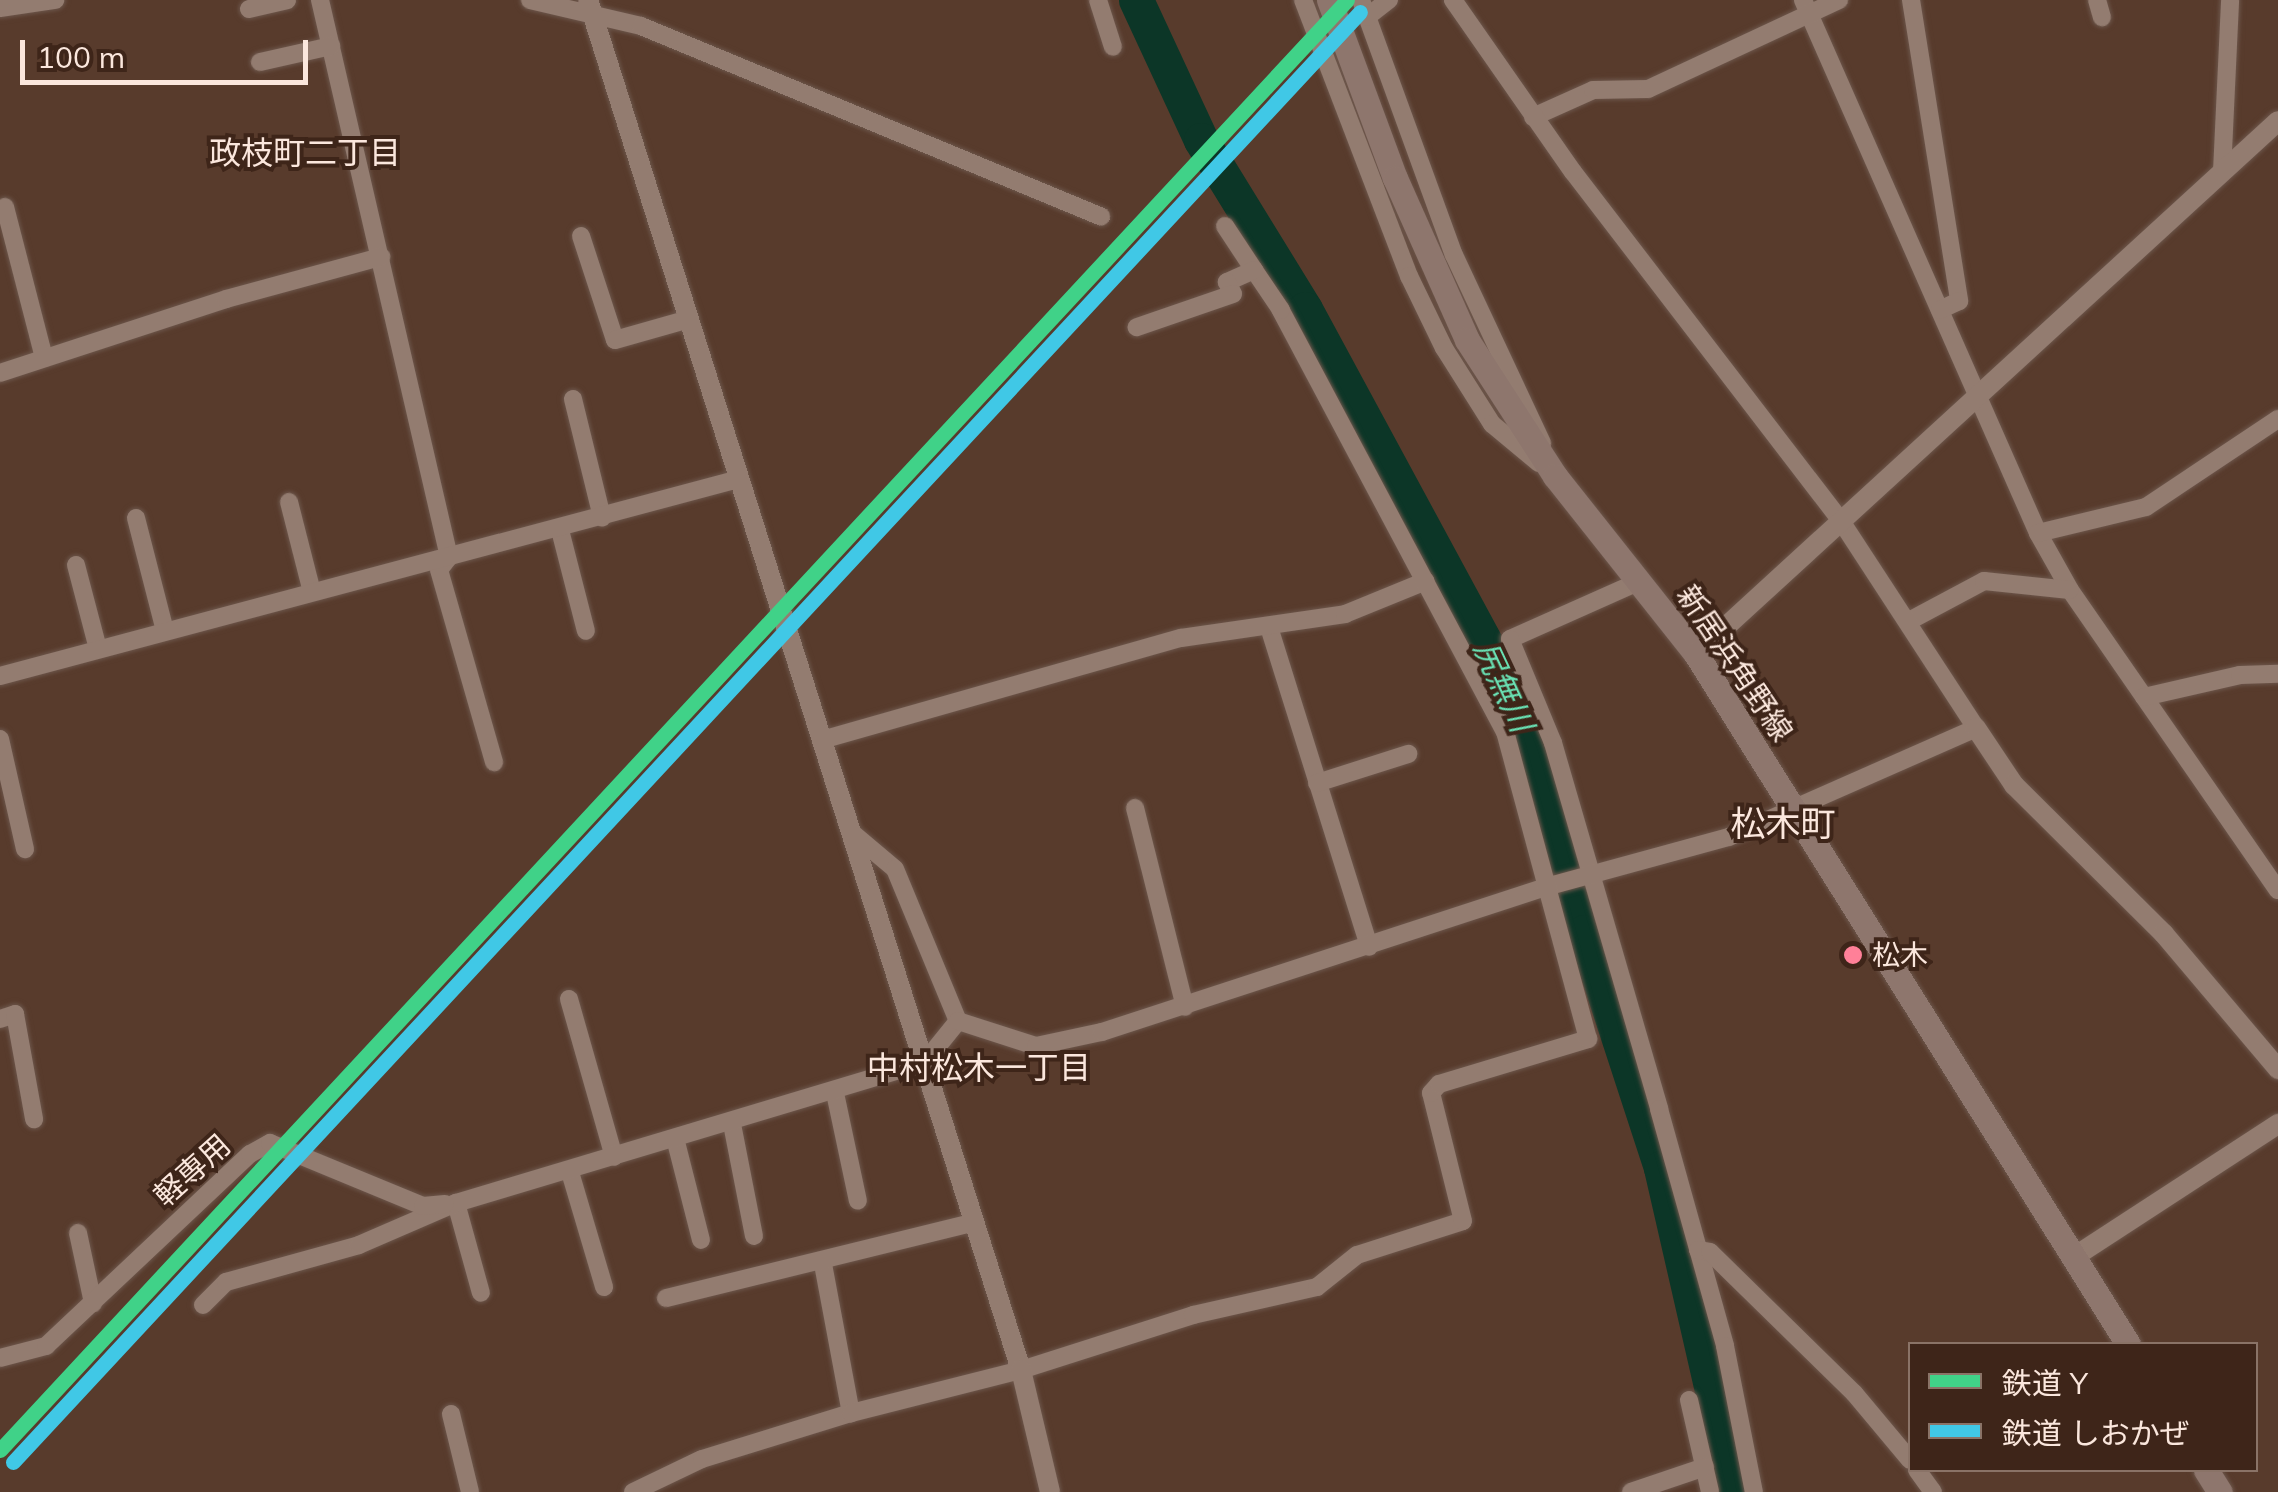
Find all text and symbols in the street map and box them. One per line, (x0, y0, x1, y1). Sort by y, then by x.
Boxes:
scale bar (25, 20, 312, 82)
text: 100 m (37, 38, 125, 76)
district label: 政枝町二丁目 (209, 133, 401, 171)
street label: 新居浜角野線 (1670, 578, 1800, 748)
water label: 尻無川 (1466, 634, 1542, 738)
district label: 松木町 (1731, 802, 1835, 844)
place label: 松木 (1872, 938, 1928, 972)
marker: 松木 (1843, 945, 1863, 965)
district label: 中村松木一丁目 (867, 1048, 1091, 1086)
street label: 軽専用 (147, 1127, 237, 1213)
legend (1908, 1342, 2258, 1472)
text: 鉄道 Y (2002, 1364, 2088, 1402)
text: 鉄道 しおかぜ (2002, 1414, 2190, 1452)

